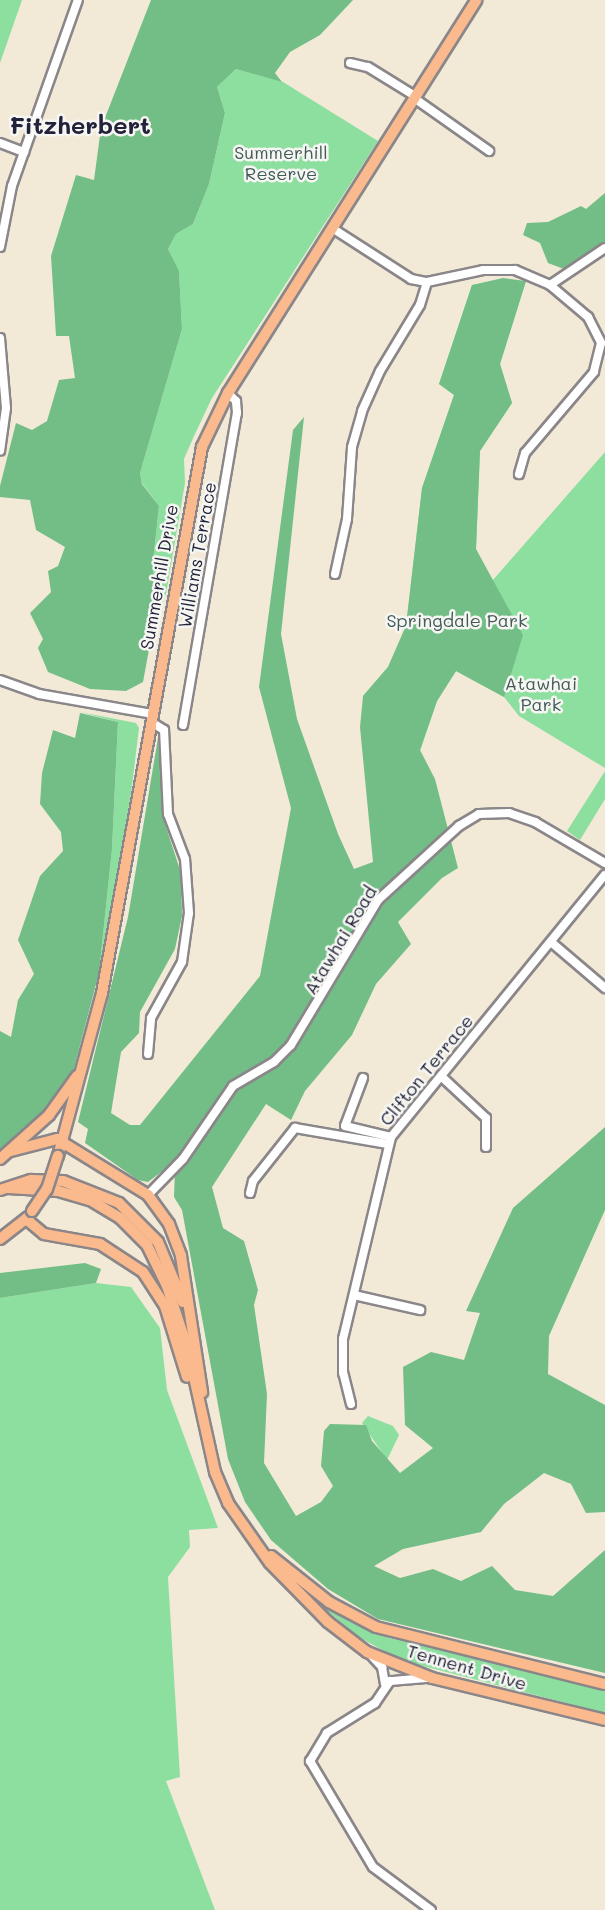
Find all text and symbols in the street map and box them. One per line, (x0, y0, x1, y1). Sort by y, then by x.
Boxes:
district label: Fitzherbert (9, 111, 151, 139)
park label: Summerhill Reserve (234, 142, 328, 184)
street label: Williams Terrace (174, 480, 220, 630)
street label: Summerhill Drive (136, 503, 182, 651)
park label: Springdale Park (386, 609, 528, 631)
park label: Atawhai Park (505, 673, 577, 716)
street label: Atawhai Road (299, 882, 381, 998)
street label: Clifton Terrace (375, 1010, 477, 1130)
street label: Tennent Drive (405, 1640, 529, 1694)

